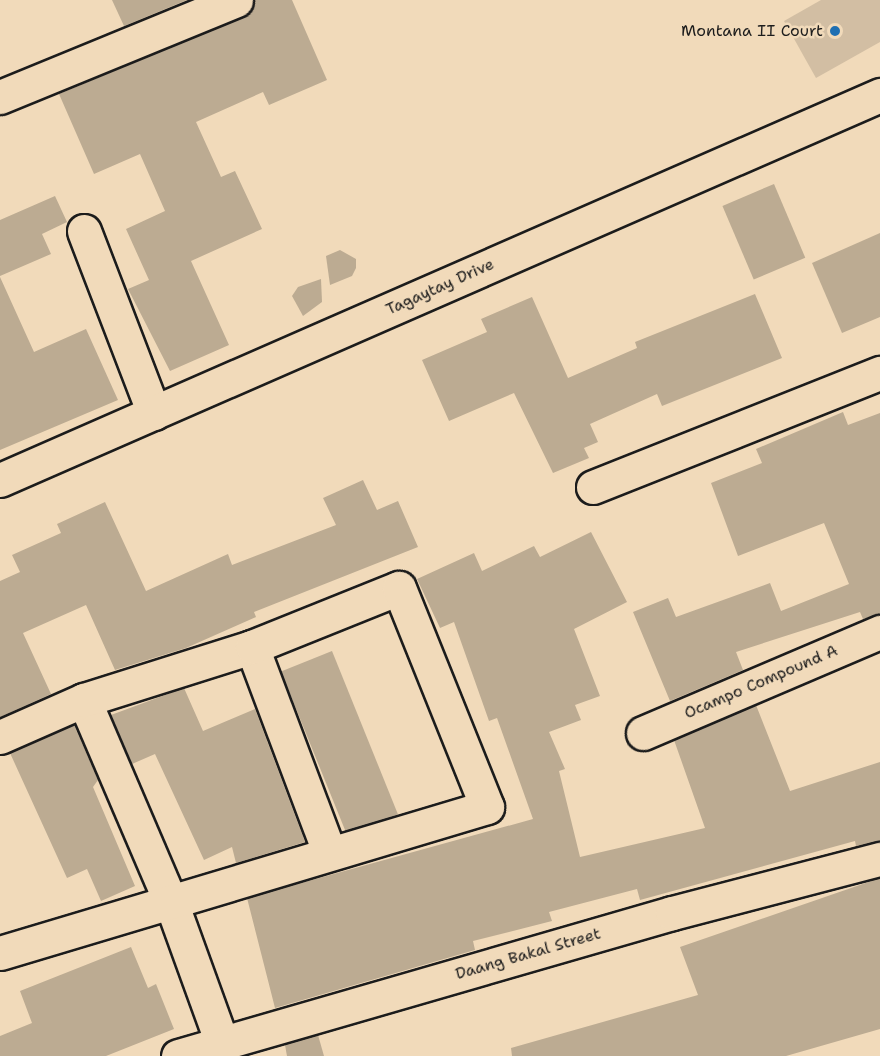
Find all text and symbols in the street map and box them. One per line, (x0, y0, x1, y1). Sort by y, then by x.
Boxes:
place label: Montana II Court (681, 21, 823, 41)
marker: Montana II Court (828, 24, 842, 38)
street label: Tagaytay Drive (383, 255, 497, 319)
street label: Ocampo Compound A (681, 641, 841, 723)
street label: Daang Bakal Street (453, 924, 603, 984)

